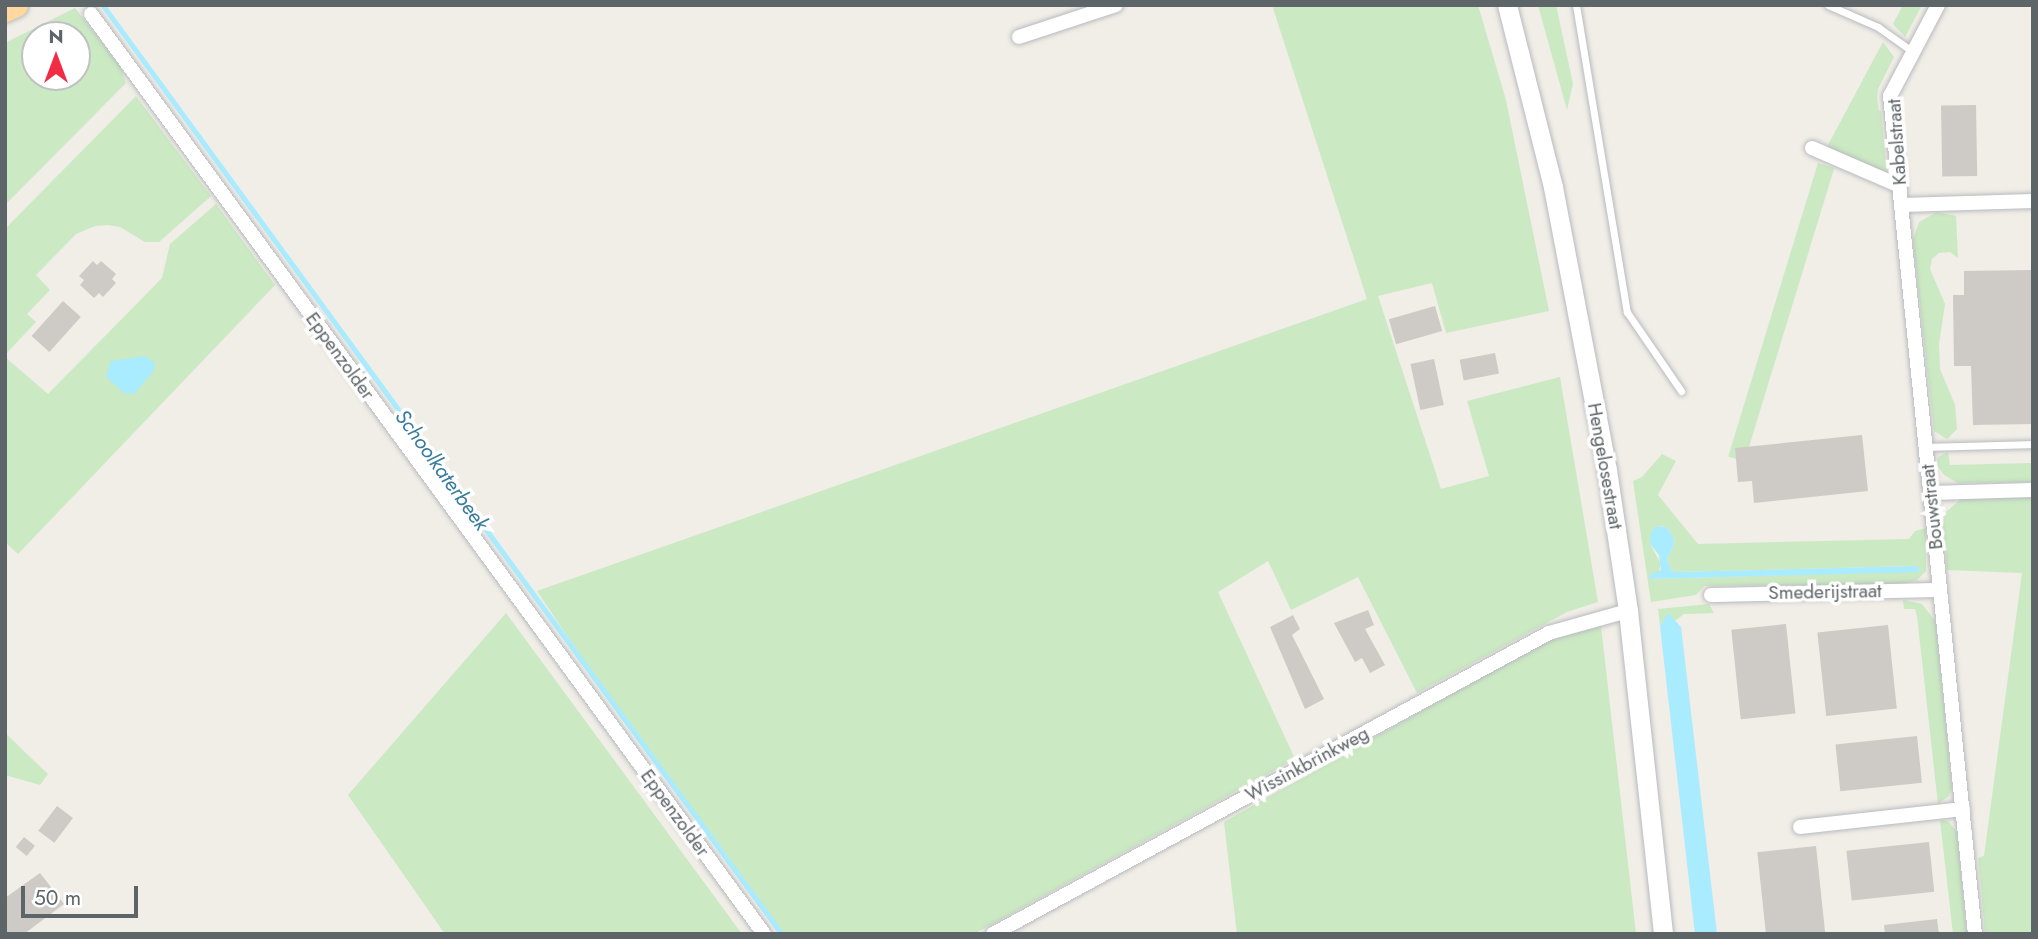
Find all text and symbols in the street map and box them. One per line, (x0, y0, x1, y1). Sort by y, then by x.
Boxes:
north arrow (21, 21, 91, 91)
text: N (48, 23, 64, 50)
street label: Kabelstraat (1883, 98, 1911, 186)
street label: Eppenzolder (301, 308, 379, 404)
street label: Hengelosestraat (1583, 401, 1627, 531)
water label: Schoolkaterbeek (390, 405, 494, 535)
street label: Bouwstraat (1916, 463, 1948, 551)
street label: Smederijstraat (1768, 580, 1882, 604)
street label: Wissinkbrinkweg (1241, 722, 1373, 806)
street label: Eppenzolder (636, 765, 714, 861)
scale bar (24, 872, 142, 916)
text: 50 m (34, 883, 81, 913)

